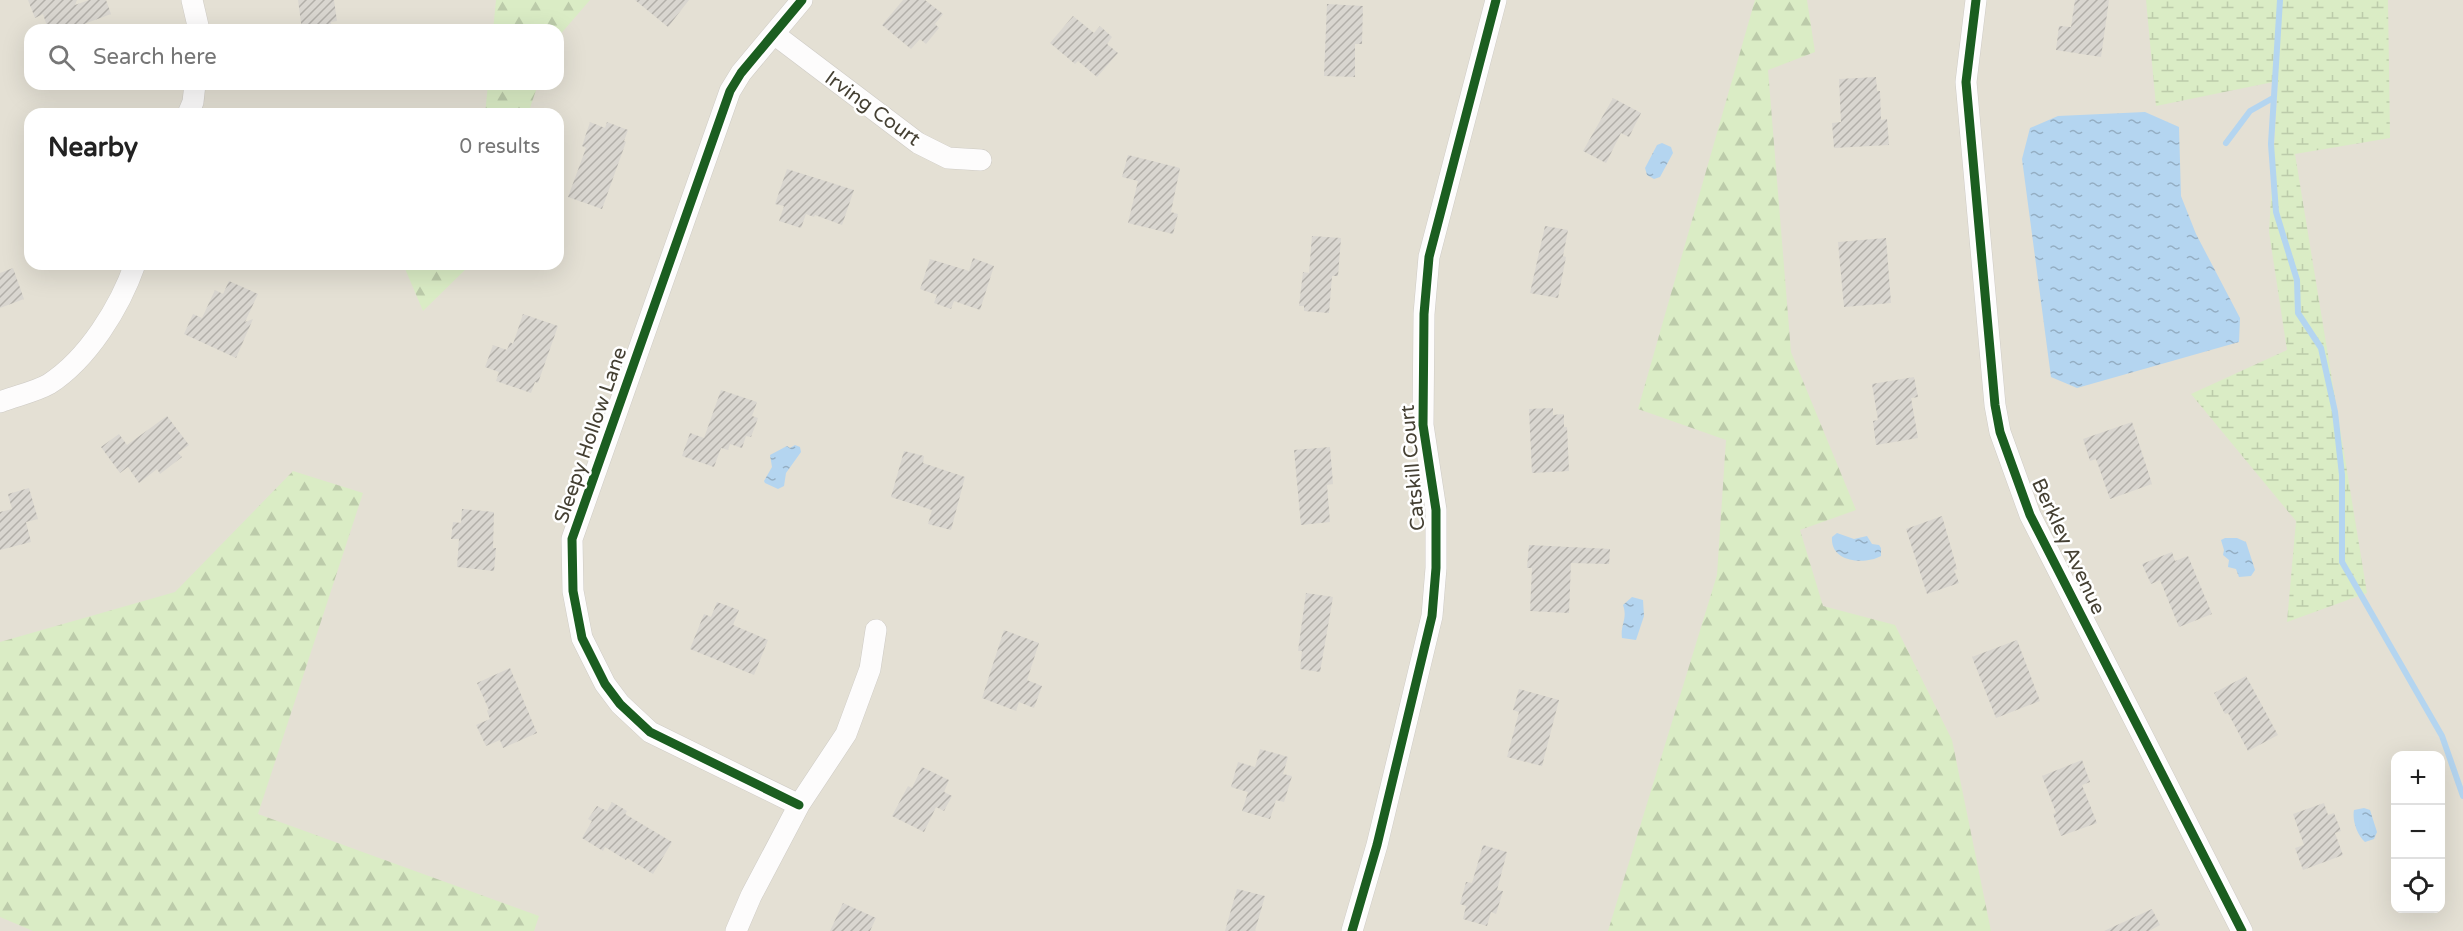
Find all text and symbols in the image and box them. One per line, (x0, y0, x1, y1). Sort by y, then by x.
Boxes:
search box (24, 24, 564, 90)
icon: search (45, 41, 78, 74)
text: Search here (93, 44, 217, 70)
street label: Irving Court (820, 66, 925, 152)
text: Nearby (48, 132, 138, 163)
text: 0 results (460, 135, 540, 159)
street label: Sleepy Hollow Lane (550, 344, 632, 526)
street label: Catskill Court (1396, 404, 1430, 532)
street label: Berkley Avenue (2026, 475, 2110, 618)
map controls (2391, 751, 2445, 913)
button: + (2391, 751, 2445, 805)
button: − (2391, 805, 2445, 859)
button: locate (2391, 859, 2445, 913)

